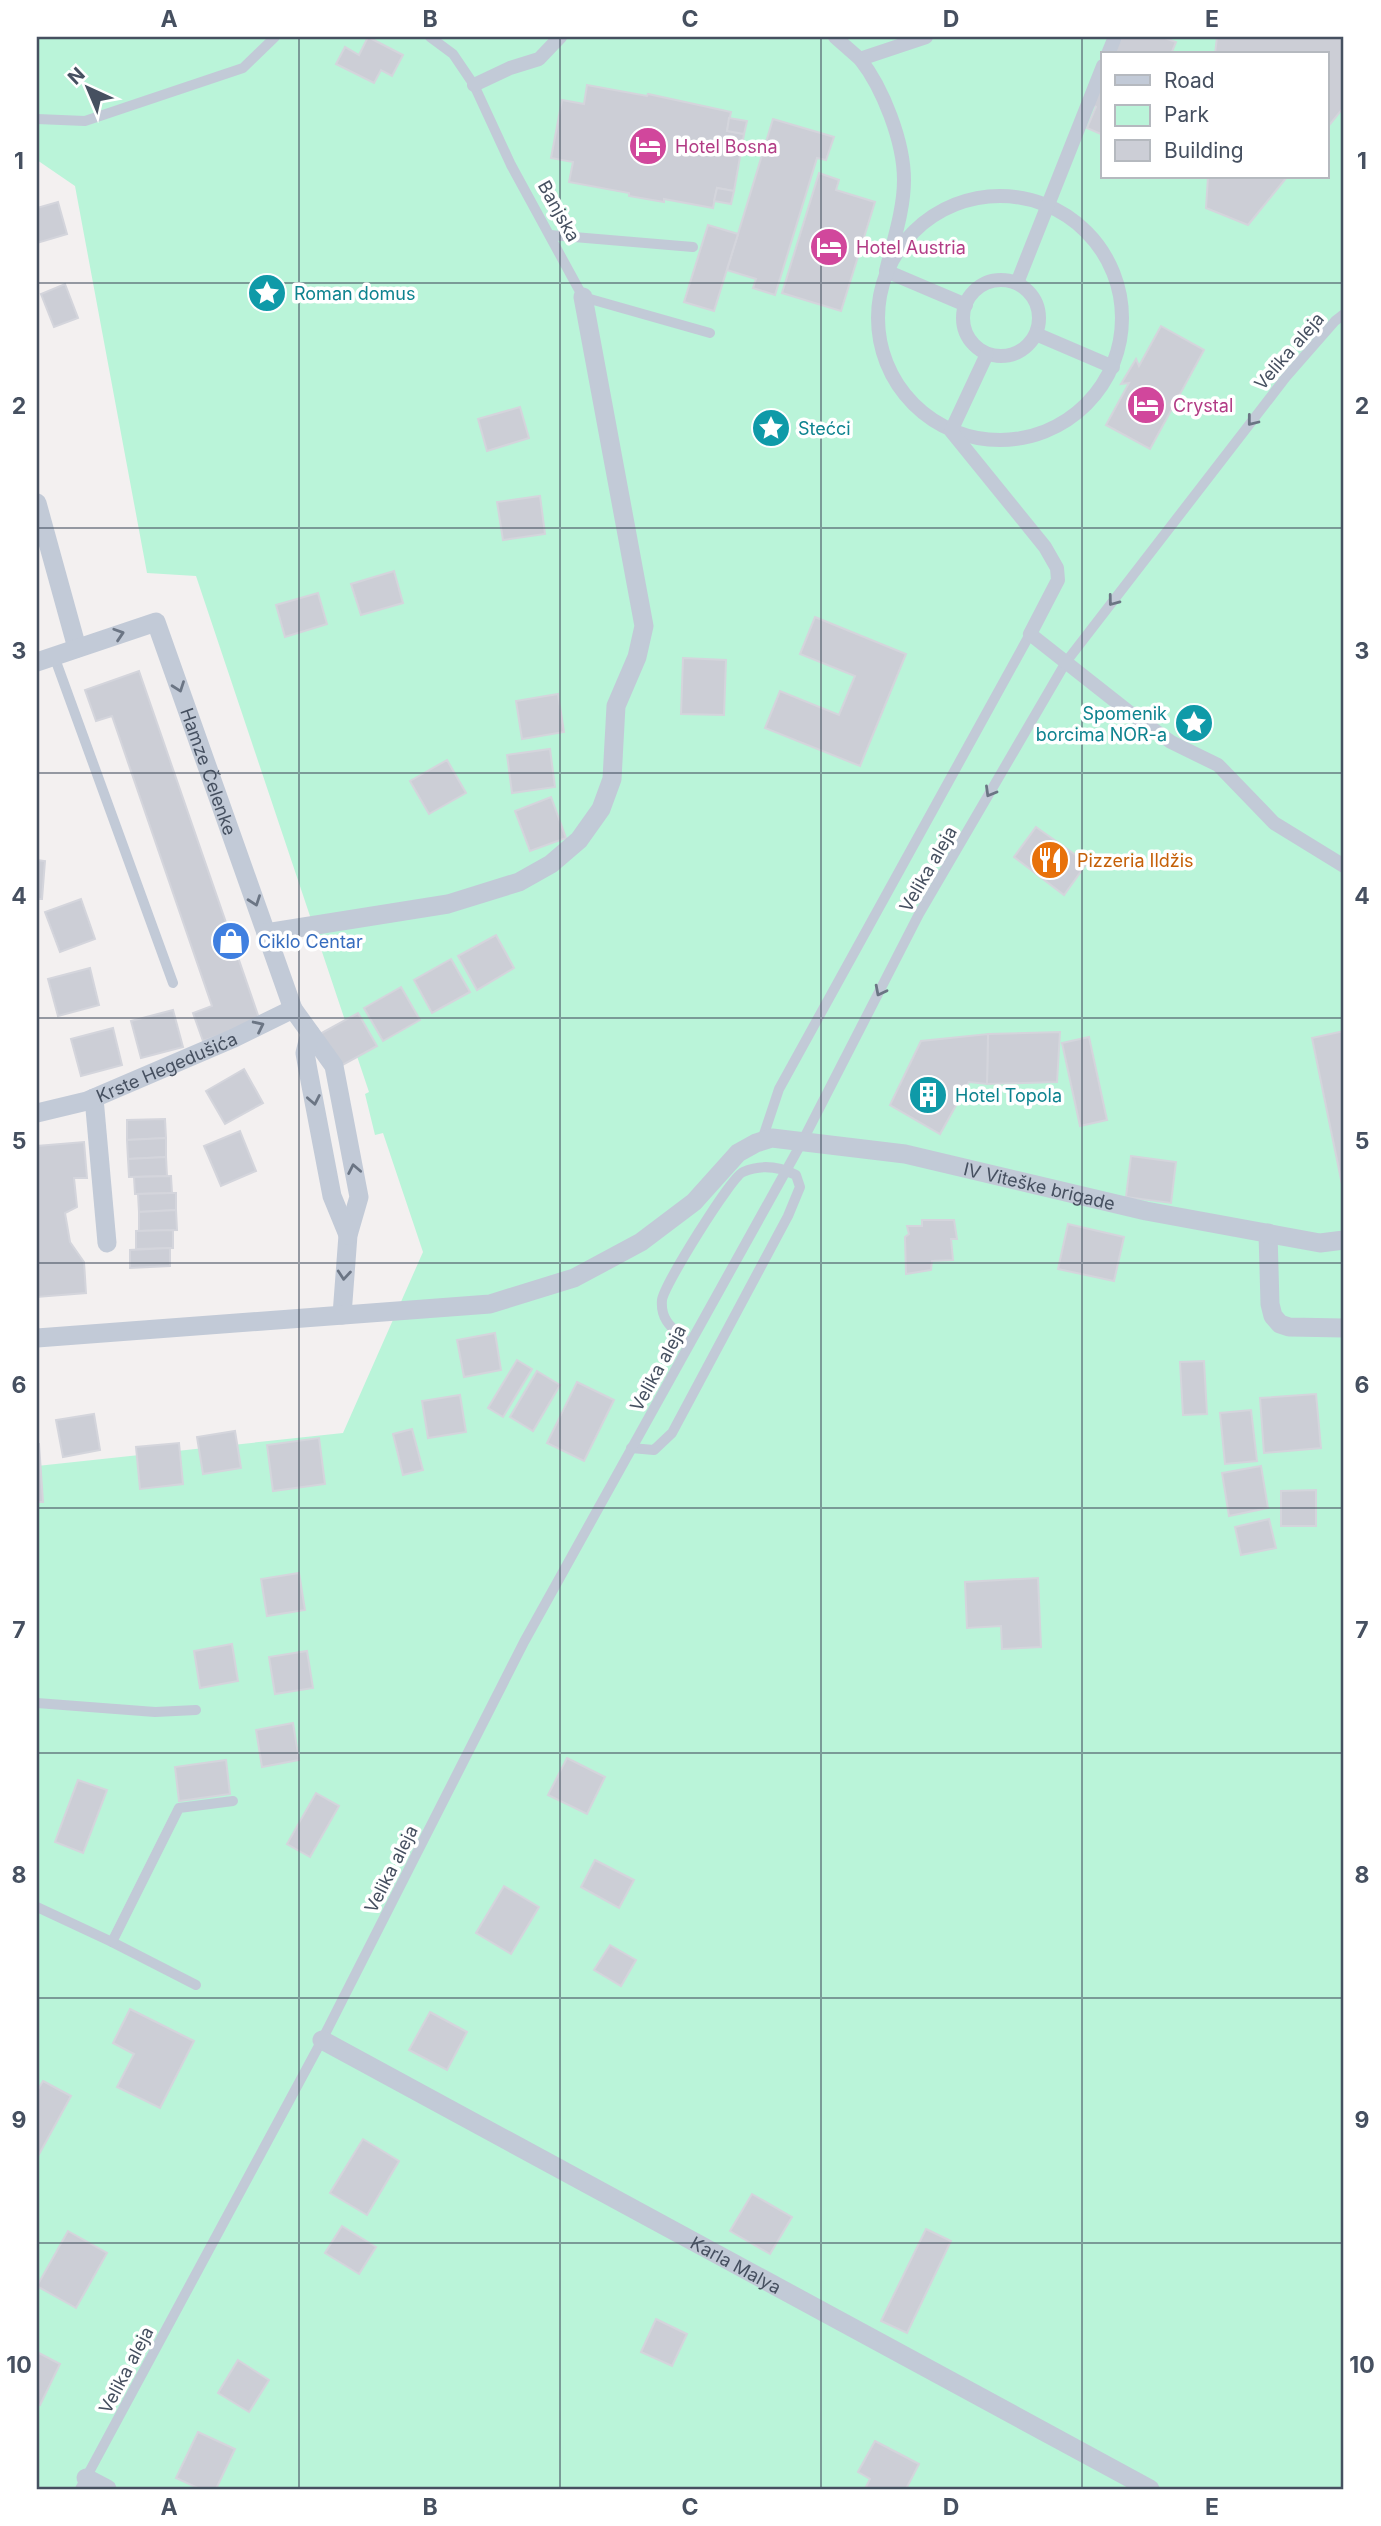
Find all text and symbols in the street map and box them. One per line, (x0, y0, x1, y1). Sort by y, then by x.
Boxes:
text: A (160, 5, 178, 33)
text: B (422, 5, 438, 33)
text: C (681, 5, 699, 33)
text: D (943, 5, 959, 33)
text: E (1205, 5, 1219, 33)
north arrow (52, 52, 122, 122)
legend (1101, 52, 1328, 178)
text: N (63, 63, 90, 89)
text: Road (1164, 68, 1215, 93)
text: Park (1164, 102, 1209, 127)
hotel icon: Hotel Bosna (627, 125, 669, 167)
place label: Hotel Bosna (675, 136, 778, 157)
text: Building (1164, 138, 1244, 163)
text: 1 (14, 147, 24, 175)
text: 1 (1357, 147, 1367, 175)
street label: Banjska (534, 177, 584, 245)
hotel icon: Hotel Austria (808, 226, 850, 268)
place label: Hotel Austria (856, 237, 966, 258)
place icon: Roman domus (246, 272, 288, 314)
place label: Roman domus (294, 283, 415, 304)
street label: Velika aleja (1250, 308, 1328, 394)
hotel icon: Crystal (1125, 384, 1167, 426)
text: 2 (12, 392, 26, 420)
text: 2 (1355, 392, 1369, 420)
place label: Crystal (1173, 395, 1233, 416)
place icon: Stećci (750, 407, 792, 449)
one-way arrow (1247, 413, 1260, 425)
place label: Stećci (798, 418, 851, 439)
one-way arrow (1108, 593, 1121, 606)
one-way arrow (113, 628, 125, 642)
text: 3 (12, 637, 26, 665)
text: 3 (1355, 637, 1369, 665)
one-way arrow (170, 680, 184, 692)
place icon: Spomenik borcima NOR-a (1173, 702, 1215, 744)
place label: Spomenik borcima NOR-a (1036, 703, 1167, 745)
street label: Hamze Čelenke (177, 705, 241, 838)
one-way arrow (985, 785, 998, 798)
street label: Velika aleja (895, 823, 961, 915)
restaurant icon: Pizzeria Ildžis (1029, 839, 1071, 881)
place label: Pizzeria Ildžis (1077, 850, 1194, 871)
text: 4 (11, 882, 27, 910)
text: 4 (1354, 882, 1370, 910)
one-way arrow (247, 894, 261, 907)
shop icon: Ciklo Centar (210, 920, 252, 962)
place label: Ciklo Centar (258, 931, 363, 952)
one-way arrow (874, 984, 888, 996)
one-way arrow (252, 1020, 264, 1034)
street label: Krste Hegedušića (93, 1027, 240, 1106)
building icon: Hotel Topola (907, 1074, 949, 1116)
place label: Hotel Topola (955, 1085, 1062, 1106)
one-way arrow (305, 1094, 320, 1106)
text: 5 (12, 1127, 26, 1155)
text: 5 (1355, 1127, 1369, 1155)
street label: IV Viteške brigade (962, 1158, 1117, 1214)
one-way arrow (347, 1163, 362, 1175)
one-way arrow (337, 1270, 352, 1281)
street label: Velika aleja (626, 1321, 690, 1415)
text: 6 (12, 1371, 26, 1399)
text: 6 (1355, 1371, 1369, 1399)
text: 7 (12, 1616, 26, 1644)
text: 7 (1355, 1616, 1369, 1644)
street label: Velika aleja (360, 1822, 422, 1916)
text: 8 (12, 1861, 26, 1889)
text: 8 (1355, 1861, 1369, 1889)
text: 9 (12, 2106, 26, 2134)
text: 9 (1355, 2106, 1369, 2134)
street label: Karla Malya (687, 2232, 785, 2298)
street label: Velika aleja (94, 2323, 158, 2417)
text: 10 (6, 2351, 32, 2379)
text: 10 (1349, 2351, 1375, 2379)
text: A (160, 2493, 178, 2521)
text: B (422, 2493, 438, 2521)
text: C (681, 2493, 699, 2521)
text: D (943, 2493, 959, 2521)
text: E (1205, 2493, 1219, 2521)

